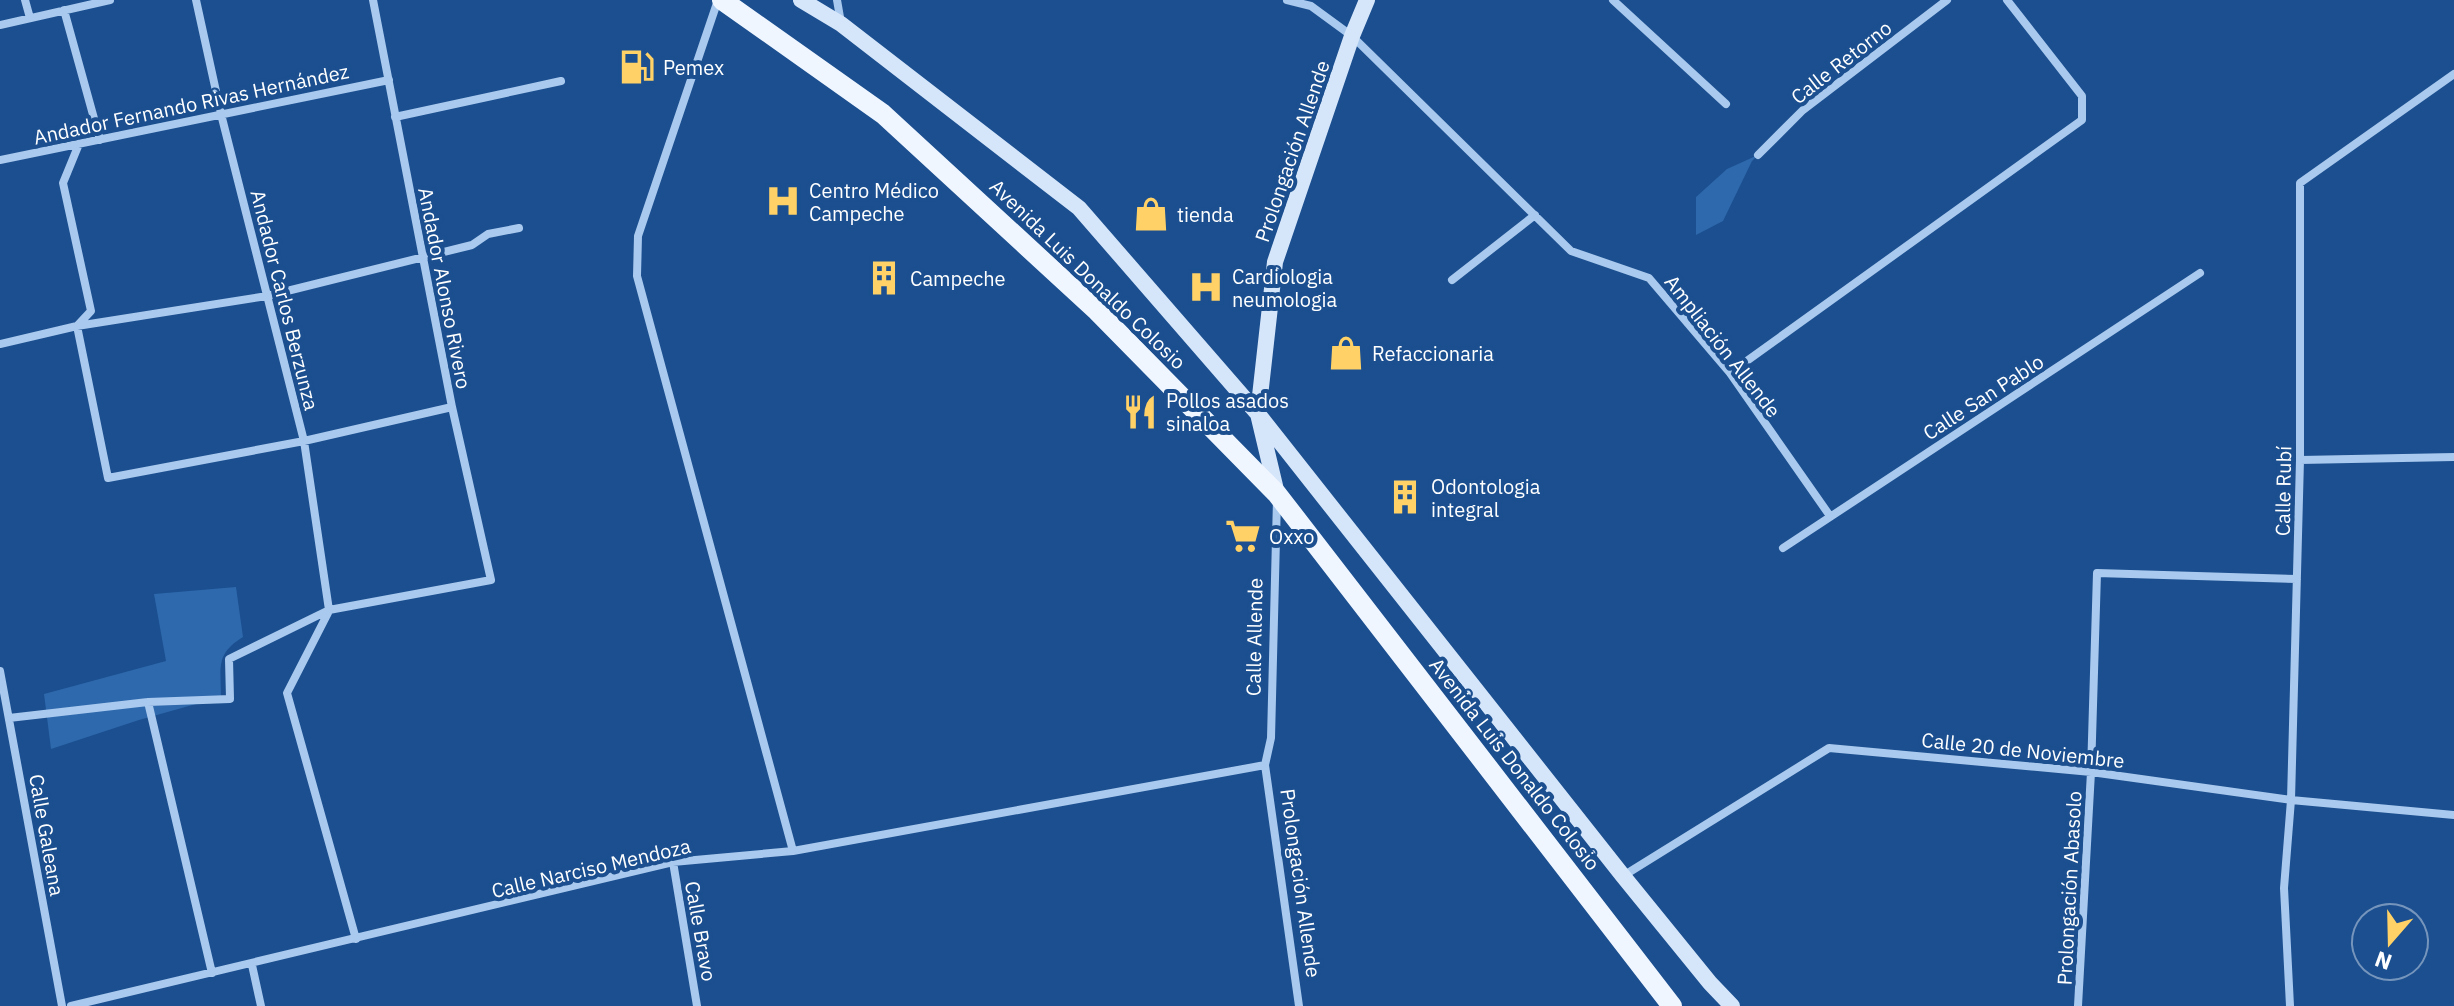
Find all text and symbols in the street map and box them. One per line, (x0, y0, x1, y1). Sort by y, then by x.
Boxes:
street label: Calle Retorno (1785, 14, 1897, 110)
fuel station icon: Pemex (618, 48, 656, 86)
place label: Pemex (663, 54, 724, 81)
street label: Andador Fernando Rivas Hernández (31, 57, 351, 151)
street label: Prolongación Allende (1248, 57, 1336, 245)
street label: Avenida Luis Donaldo Colosio (984, 173, 1192, 375)
place label: Centro Médico Campeche (809, 177, 939, 227)
hospital icon: Centro Médico Campeche (764, 182, 802, 220)
street label: Andador Alonso Rivero (412, 185, 478, 391)
street label: Andador Carlos Berzunza (245, 187, 326, 413)
shop icon: tienda (1132, 195, 1170, 233)
place label: tienda (1177, 201, 1234, 228)
building icon: Campeche (865, 259, 903, 297)
place label: Cardiologia neumologia (1232, 263, 1338, 313)
place label: Campeche (910, 265, 1006, 292)
hospital icon: Cardiologia neumologia (1187, 268, 1225, 306)
street label: Ampliación Allende (1659, 269, 1787, 423)
shop icon: Refaccionaria (1327, 334, 1365, 372)
place label: Refaccionaria (1372, 340, 1494, 367)
street label: Calle San Pablo (1917, 348, 2049, 446)
place label: Pollos asados sinaloa (1166, 387, 1289, 437)
restaurant icon: Pollos asados sinaloa (1121, 393, 1159, 431)
street label: Calle Rubí (2269, 446, 2297, 536)
place label: Odontologia integral (1431, 473, 1541, 523)
building icon: Odontologia integral (1386, 478, 1424, 516)
supermarket icon: Oxxo (1224, 517, 1262, 555)
place label: Oxxo (1269, 523, 1314, 550)
street label: Calle Allende (1239, 578, 1269, 696)
street label: Avenida Luis Donaldo Colosio (1423, 652, 1607, 876)
street label: Calle 20 de Noviembre (1920, 726, 2126, 774)
street label: Calle Galeana (23, 772, 71, 898)
street label: Prolongación Allende (1274, 787, 1328, 979)
street label: Prolongación Abasolo (2050, 790, 2088, 986)
street label: Calle Narciso Mendoza (489, 832, 694, 904)
street label: Calle Bravo (679, 879, 723, 983)
north arrow (2350, 902, 2430, 982)
text: N (2371, 945, 2395, 978)

